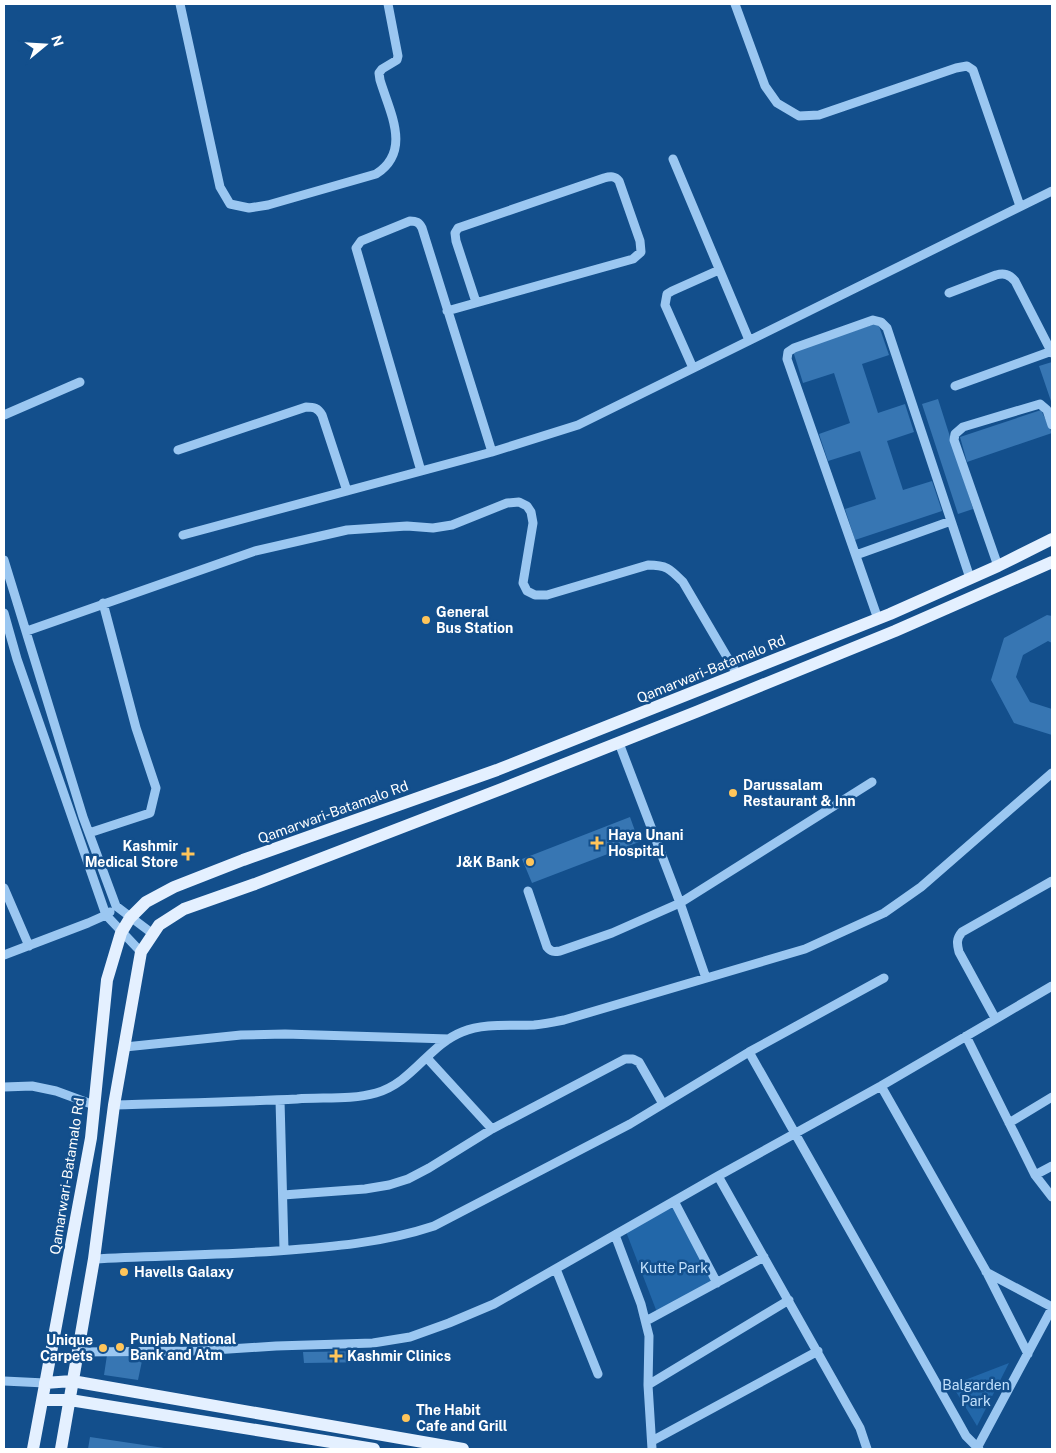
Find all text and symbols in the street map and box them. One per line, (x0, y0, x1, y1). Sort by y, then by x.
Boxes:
north arrow (20, 20, 70, 70)
text: N (48, 33, 67, 49)
place label: General Bus Station (436, 604, 513, 636)
marker: General Bus Station (420, 614, 432, 626)
street label: Qamarwari-Batamalo Rd (634, 632, 788, 706)
street label: Qamarwari-Batamalo Rd (256, 777, 410, 847)
place label: Darussalam Restaurant & Inn (743, 777, 856, 809)
marker: Darussalam Restaurant & Inn (727, 787, 739, 799)
place label: Haya Unani Hospital (608, 827, 684, 859)
marker: Haya Unani Hospital (590, 836, 604, 850)
place label: Kashmir Medical Store (85, 838, 178, 870)
marker: Kashmir Medical Store (182, 848, 194, 860)
place label: J&K Bank (456, 854, 520, 870)
marker: J&K Bank (524, 856, 536, 868)
street label: Qamarwari-Batamalo Rd (47, 1096, 87, 1256)
park label: Kutte Park (640, 1260, 708, 1276)
place label: Havells Galaxy (134, 1264, 234, 1280)
marker: Havells Galaxy (118, 1266, 130, 1278)
place label: Punjab National Bank and Atm (130, 1331, 237, 1363)
place label: Unique Carpets (40, 1332, 93, 1364)
marker: Punjab National Bank and Atm (114, 1341, 126, 1353)
marker: Unique Carpets (97, 1342, 109, 1354)
place label: Kashmir Clinics (347, 1348, 451, 1364)
marker: Kashmir Clinics (329, 1349, 343, 1363)
park label: Balgarden Park (942, 1377, 1010, 1409)
place label: The Habit Cafe and Grill (416, 1402, 508, 1434)
marker: The Habit Cafe and Grill (400, 1412, 412, 1424)

